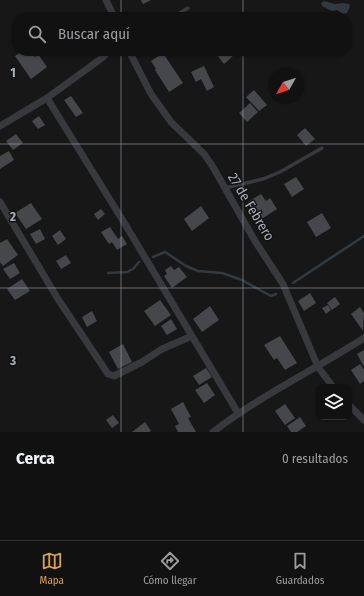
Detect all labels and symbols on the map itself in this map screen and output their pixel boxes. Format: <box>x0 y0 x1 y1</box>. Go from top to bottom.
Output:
text: 1 <box>10 65 16 80</box>
north arrow <box>268 68 304 104</box>
street label: 27 de Febrero <box>224 170 278 244</box>
text: 2 <box>9 209 16 224</box>
text: 3 <box>9 353 16 368</box>

